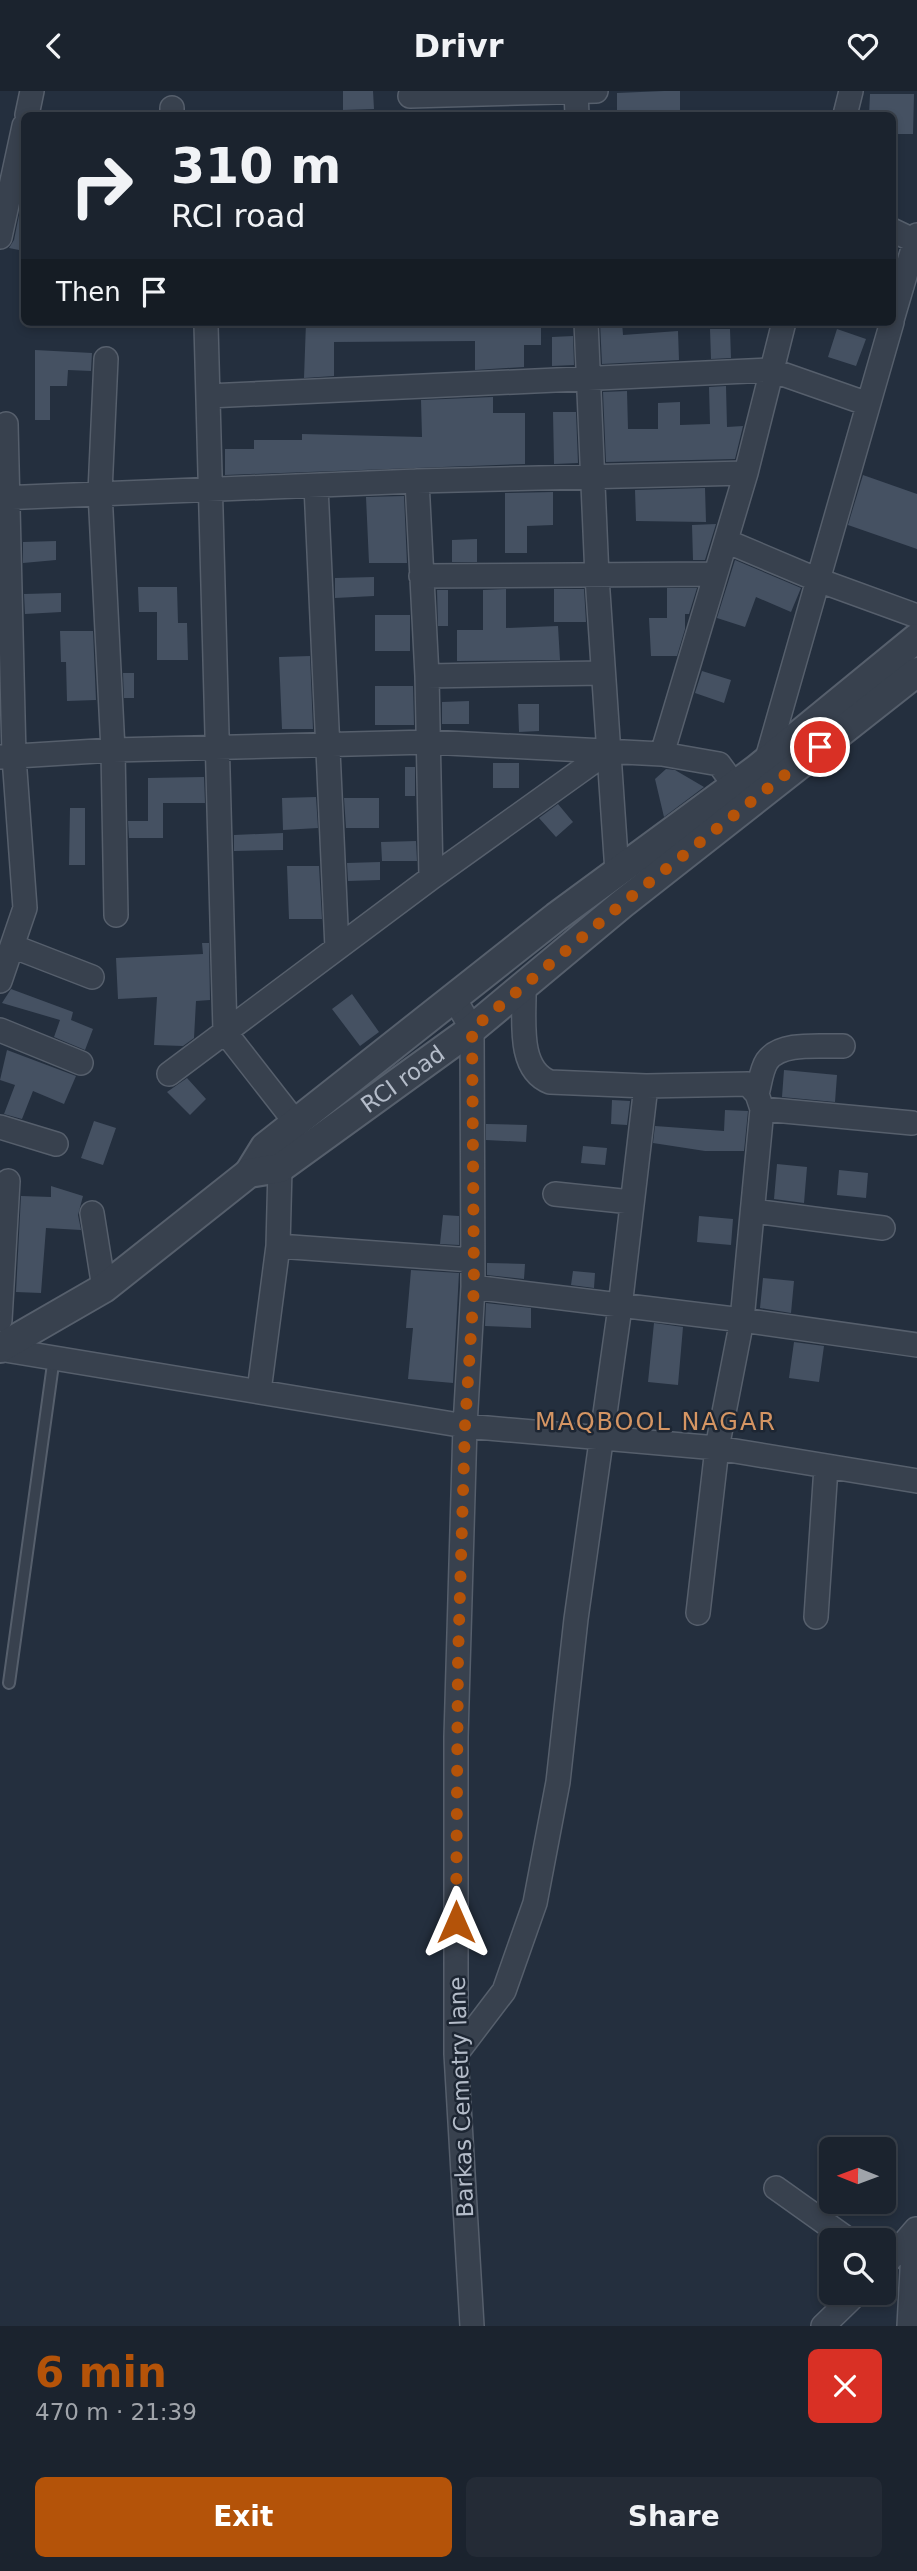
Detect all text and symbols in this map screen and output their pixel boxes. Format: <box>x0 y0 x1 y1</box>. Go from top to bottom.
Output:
icon: back <box>35 27 73 65</box>
text: Drivr <box>414 27 503 65</box>
icon: heart <box>844 27 882 65</box>
text: 310 m <box>171 138 341 195</box>
icon: right <box>56 140 147 231</box>
text: RCI road <box>171 197 306 235</box>
icon: arrive <box>135 273 173 311</box>
text: Then <box>56 277 121 307</box>
pin <box>790 717 850 777</box>
icon: arrive <box>801 728 839 766</box>
street label: RCI road <box>356 1040 450 1118</box>
district label: MAQBOOL NAGAR <box>535 1408 777 1436</box>
position arrow <box>419 1885 493 1959</box>
street label: Barkas Cemetry lane <box>444 1976 478 2218</box>
north arrow <box>819 2137 896 2214</box>
map controls <box>819 2137 896 2305</box>
button: search <box>819 2228 896 2305</box>
text: 6 min <box>35 2348 167 2397</box>
button: close <box>808 2349 882 2423</box>
text: 470 m · 21:39 <box>35 2399 197 2425</box>
button: Exit <box>35 2477 452 2557</box>
button: Share <box>466 2477 882 2557</box>

